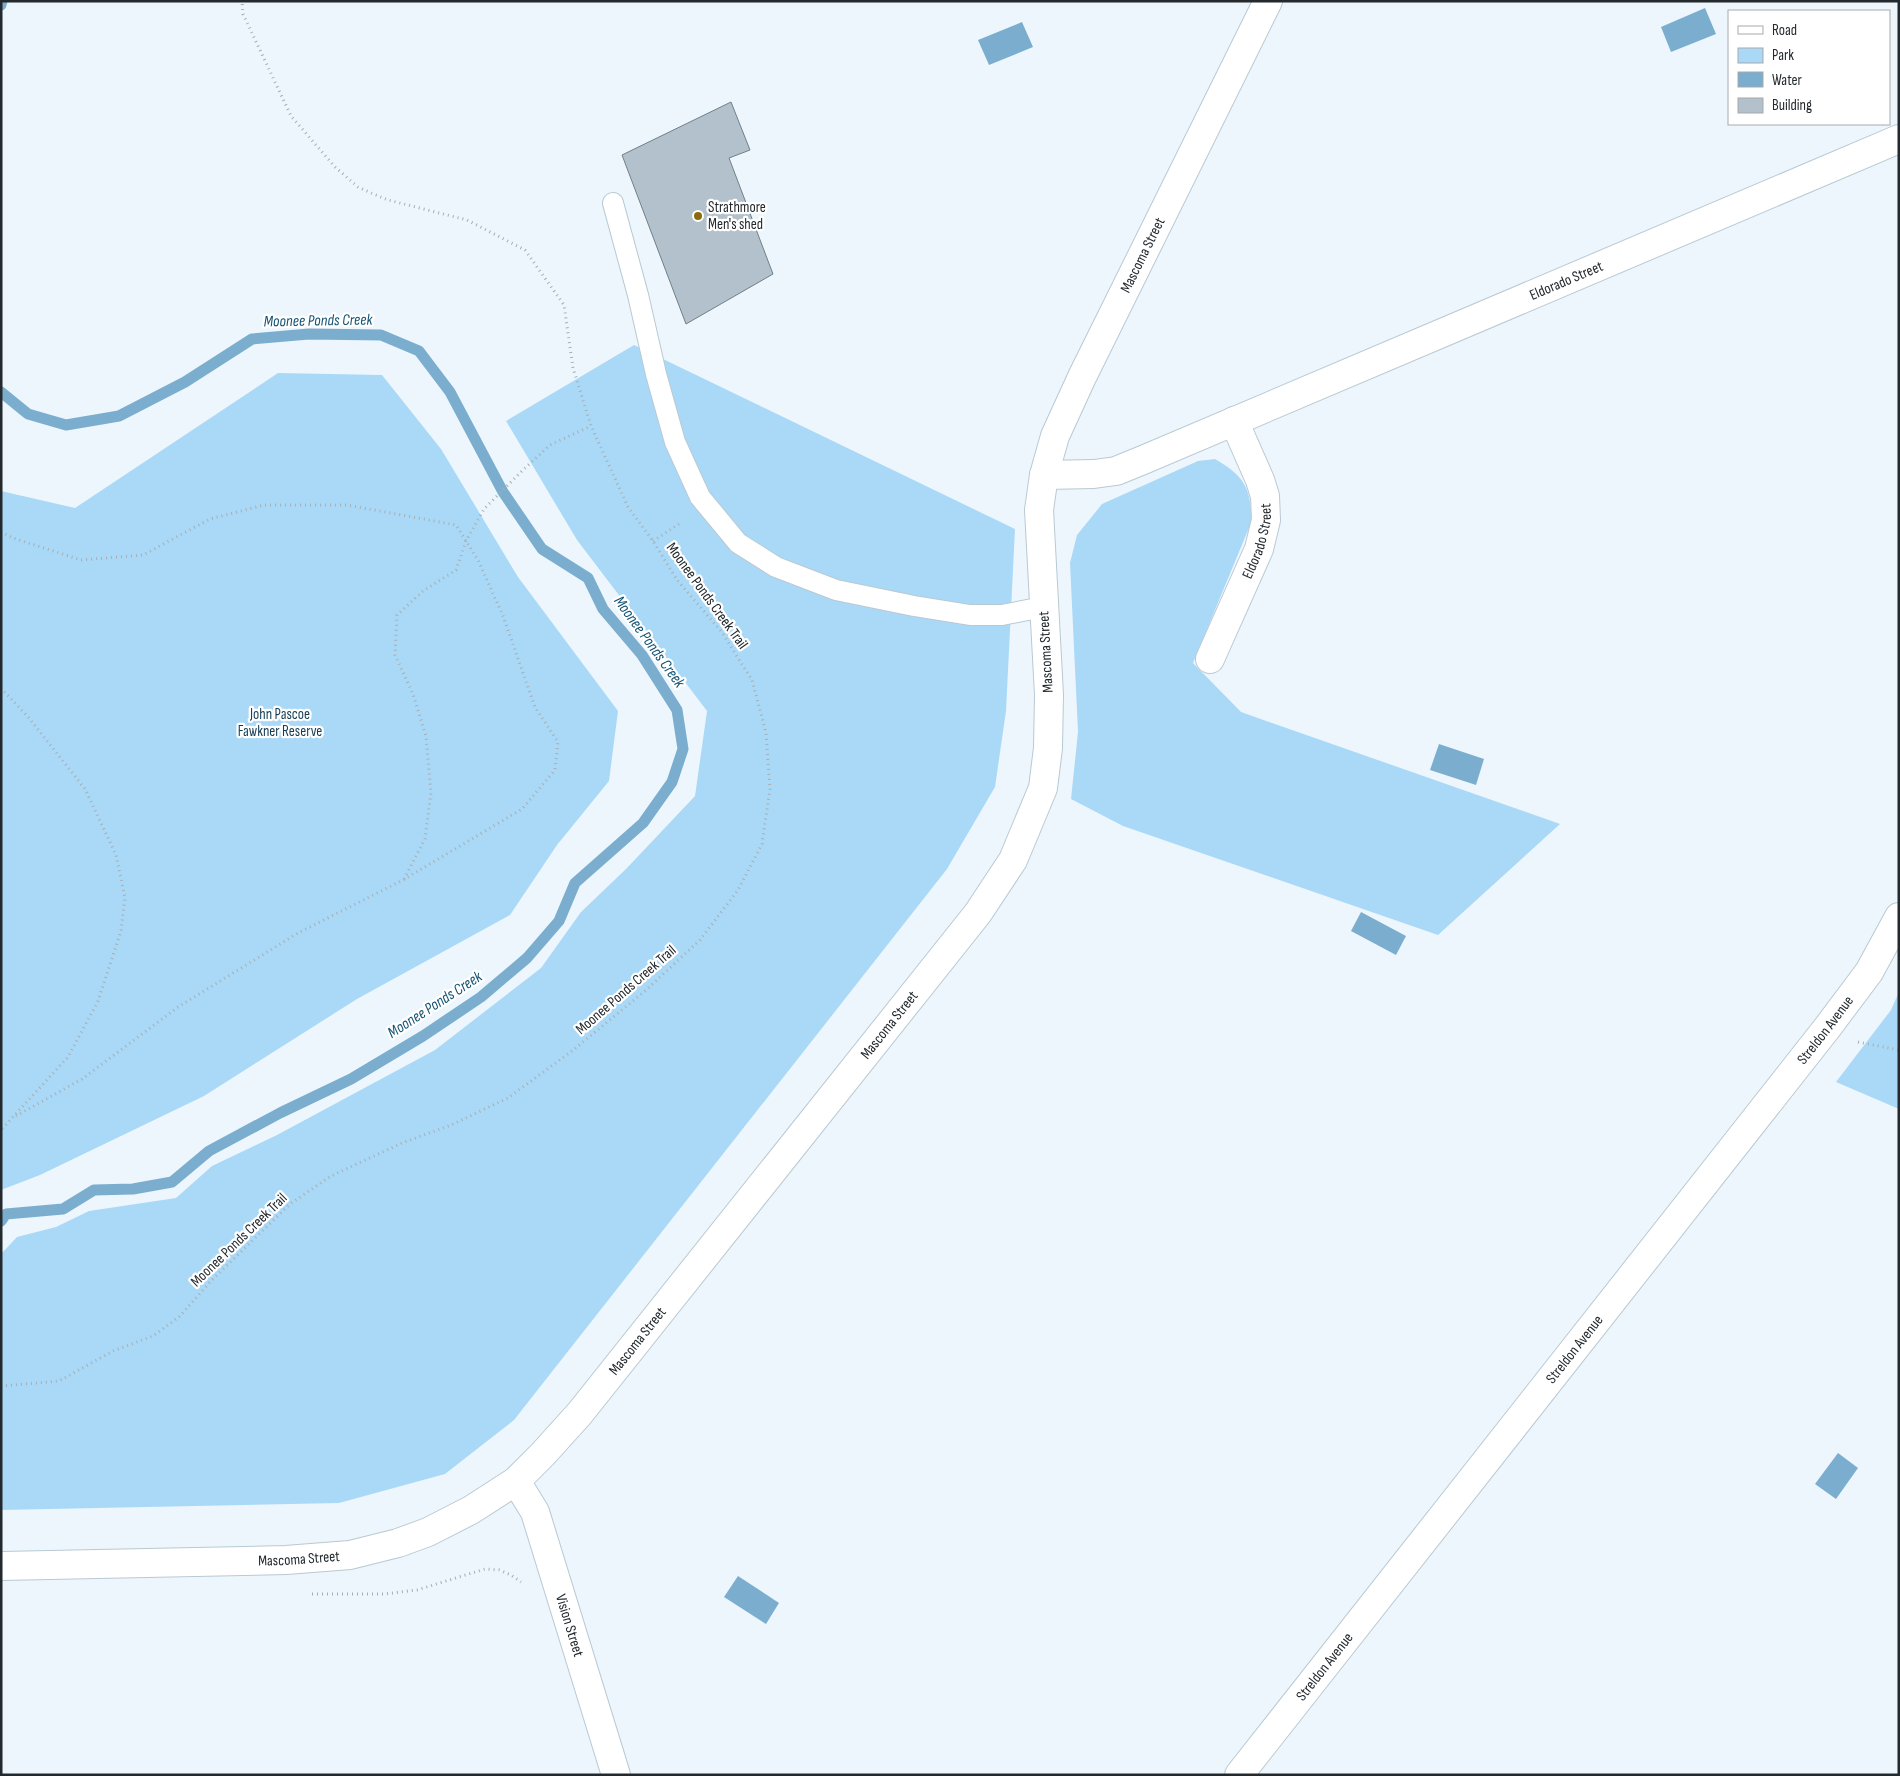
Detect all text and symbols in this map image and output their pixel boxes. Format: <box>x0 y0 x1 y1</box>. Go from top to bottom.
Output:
legend <box>1728 10 1890 125</box>
text: Road <box>1772 21 1797 40</box>
text: Park <box>1772 46 1794 65</box>
text: Water <box>1772 71 1803 90</box>
text: Building <box>1772 96 1812 115</box>
place label: Strathmore Men's shed <box>708 198 766 234</box>
marker: Strathmore Men's shed <box>692 210 704 222</box>
street label: Mascoma Street <box>1116 214 1169 296</box>
street label: Eldorado Street <box>1526 256 1606 304</box>
water label: Moonee Ponds Creek <box>263 311 374 331</box>
street label: Eldorado Street <box>1238 502 1275 582</box>
street label: Moonee Ponds Creek Trail <box>662 539 752 653</box>
water label: Moonee Ponds Creek <box>609 592 689 692</box>
street label: Mascoma Street <box>1034 610 1058 693</box>
park label: John Pascoe Fawkner Reserve <box>238 705 322 741</box>
street label: Moonee Ponds Creek Trail <box>572 941 680 1039</box>
water label: Moonee Ponds Creek <box>384 967 487 1043</box>
street label: Mascoma Street <box>856 987 922 1063</box>
street label: Streldon Avenue <box>1793 992 1858 1068</box>
street label: Moonee Ponds Creek Trail <box>187 1189 291 1291</box>
street label: Mascoma Street <box>604 1303 670 1379</box>
street label: Streldon Avenue <box>1541 1311 1607 1387</box>
street label: Mascoma Street <box>258 1546 341 1570</box>
street label: Vision Street <box>551 1592 589 1659</box>
street label: Streldon Avenue <box>1292 1629 1357 1705</box>

